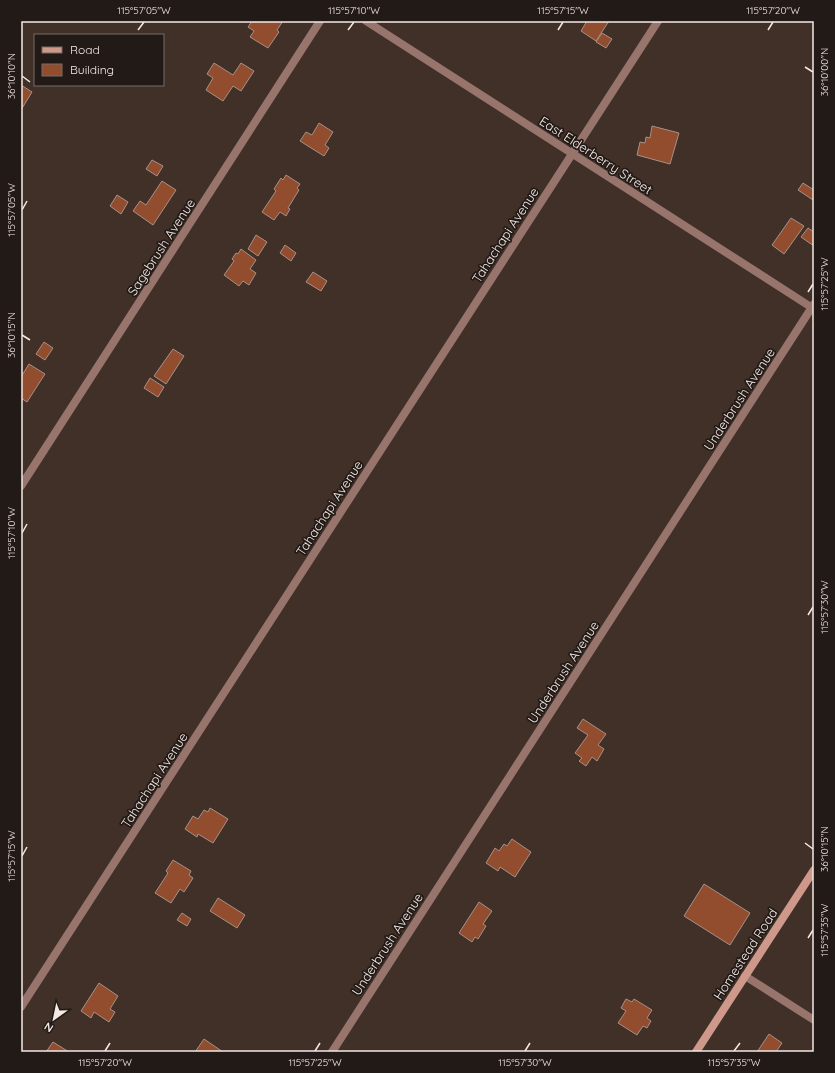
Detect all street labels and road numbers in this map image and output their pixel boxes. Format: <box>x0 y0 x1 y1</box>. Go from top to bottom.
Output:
street label: East Elderberry Street <box>537 112 655 198</box>
street label: Tahachapi Avenue <box>468 184 542 286</box>
street label: Sagebrush Avenue <box>124 196 198 298</box>
street label: Underbrush Avenue <box>700 345 778 453</box>
street label: Tahachapi Avenue <box>292 457 366 559</box>
street label: Underbrush Avenue <box>524 618 602 726</box>
street label: Tahachapi Avenue <box>117 729 191 831</box>
street label: Underbrush Avenue <box>348 890 426 998</box>
street label: Homestead Road <box>709 905 781 1003</box>

